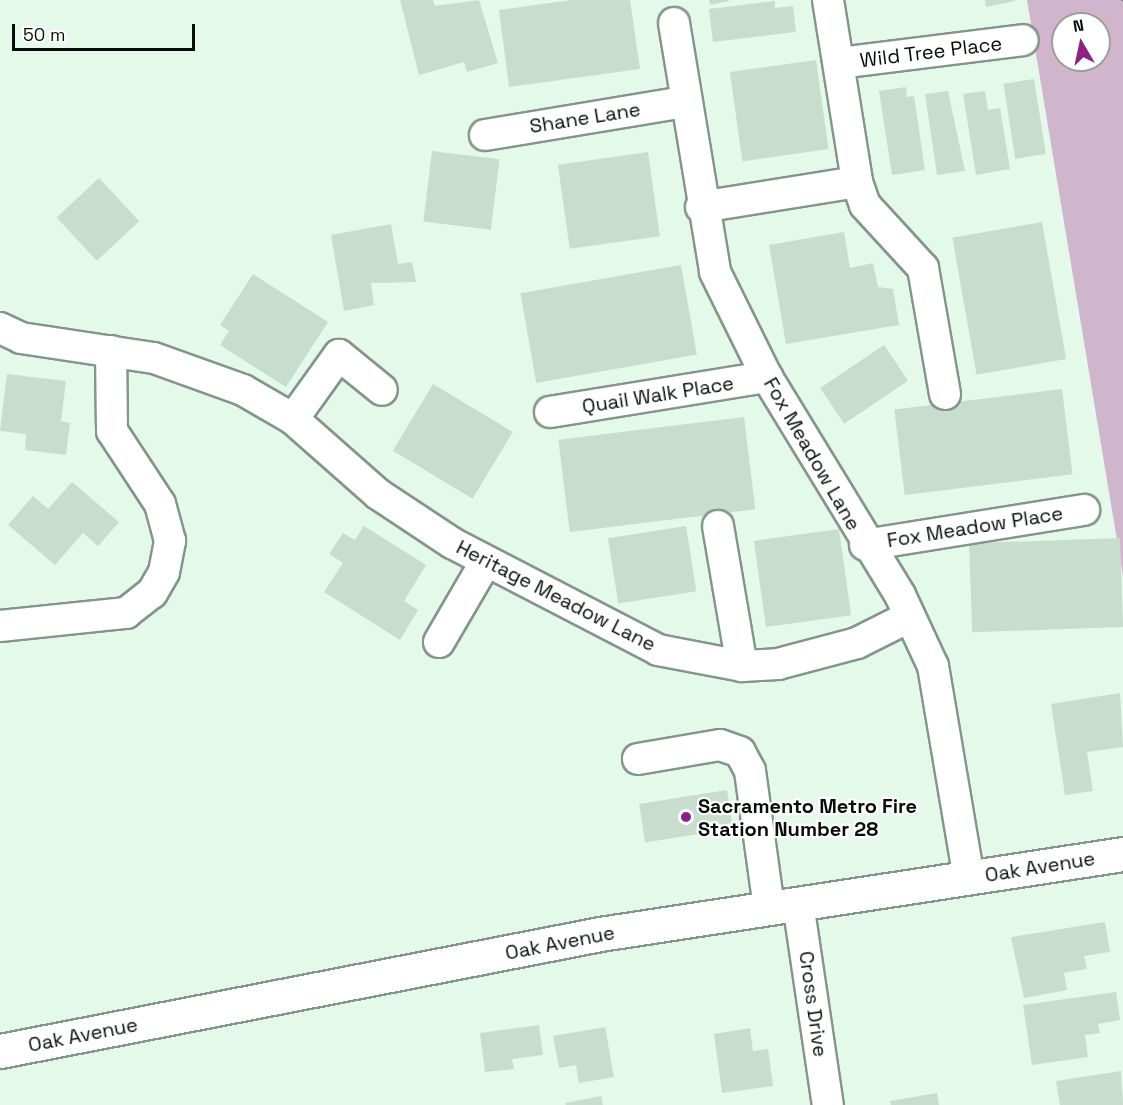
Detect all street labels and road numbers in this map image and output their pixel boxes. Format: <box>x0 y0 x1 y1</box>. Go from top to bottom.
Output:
street label: Wild Tree Place <box>858 31 1004 73</box>
street label: Shane Lane <box>528 97 642 139</box>
street label: Quail Walk Place <box>580 371 736 419</box>
street label: Fox Meadow Lane <box>758 373 866 535</box>
street label: Fox Meadow Place <box>885 501 1065 553</box>
street label: Heritage Meadow Lane <box>452 535 660 657</box>
street label: Oak Avenue <box>983 846 1097 888</box>
street label: Oak Avenue <box>503 921 617 965</box>
street label: Cross Drive <box>794 950 832 1058</box>
street label: Oak Avenue <box>26 1013 140 1057</box>

